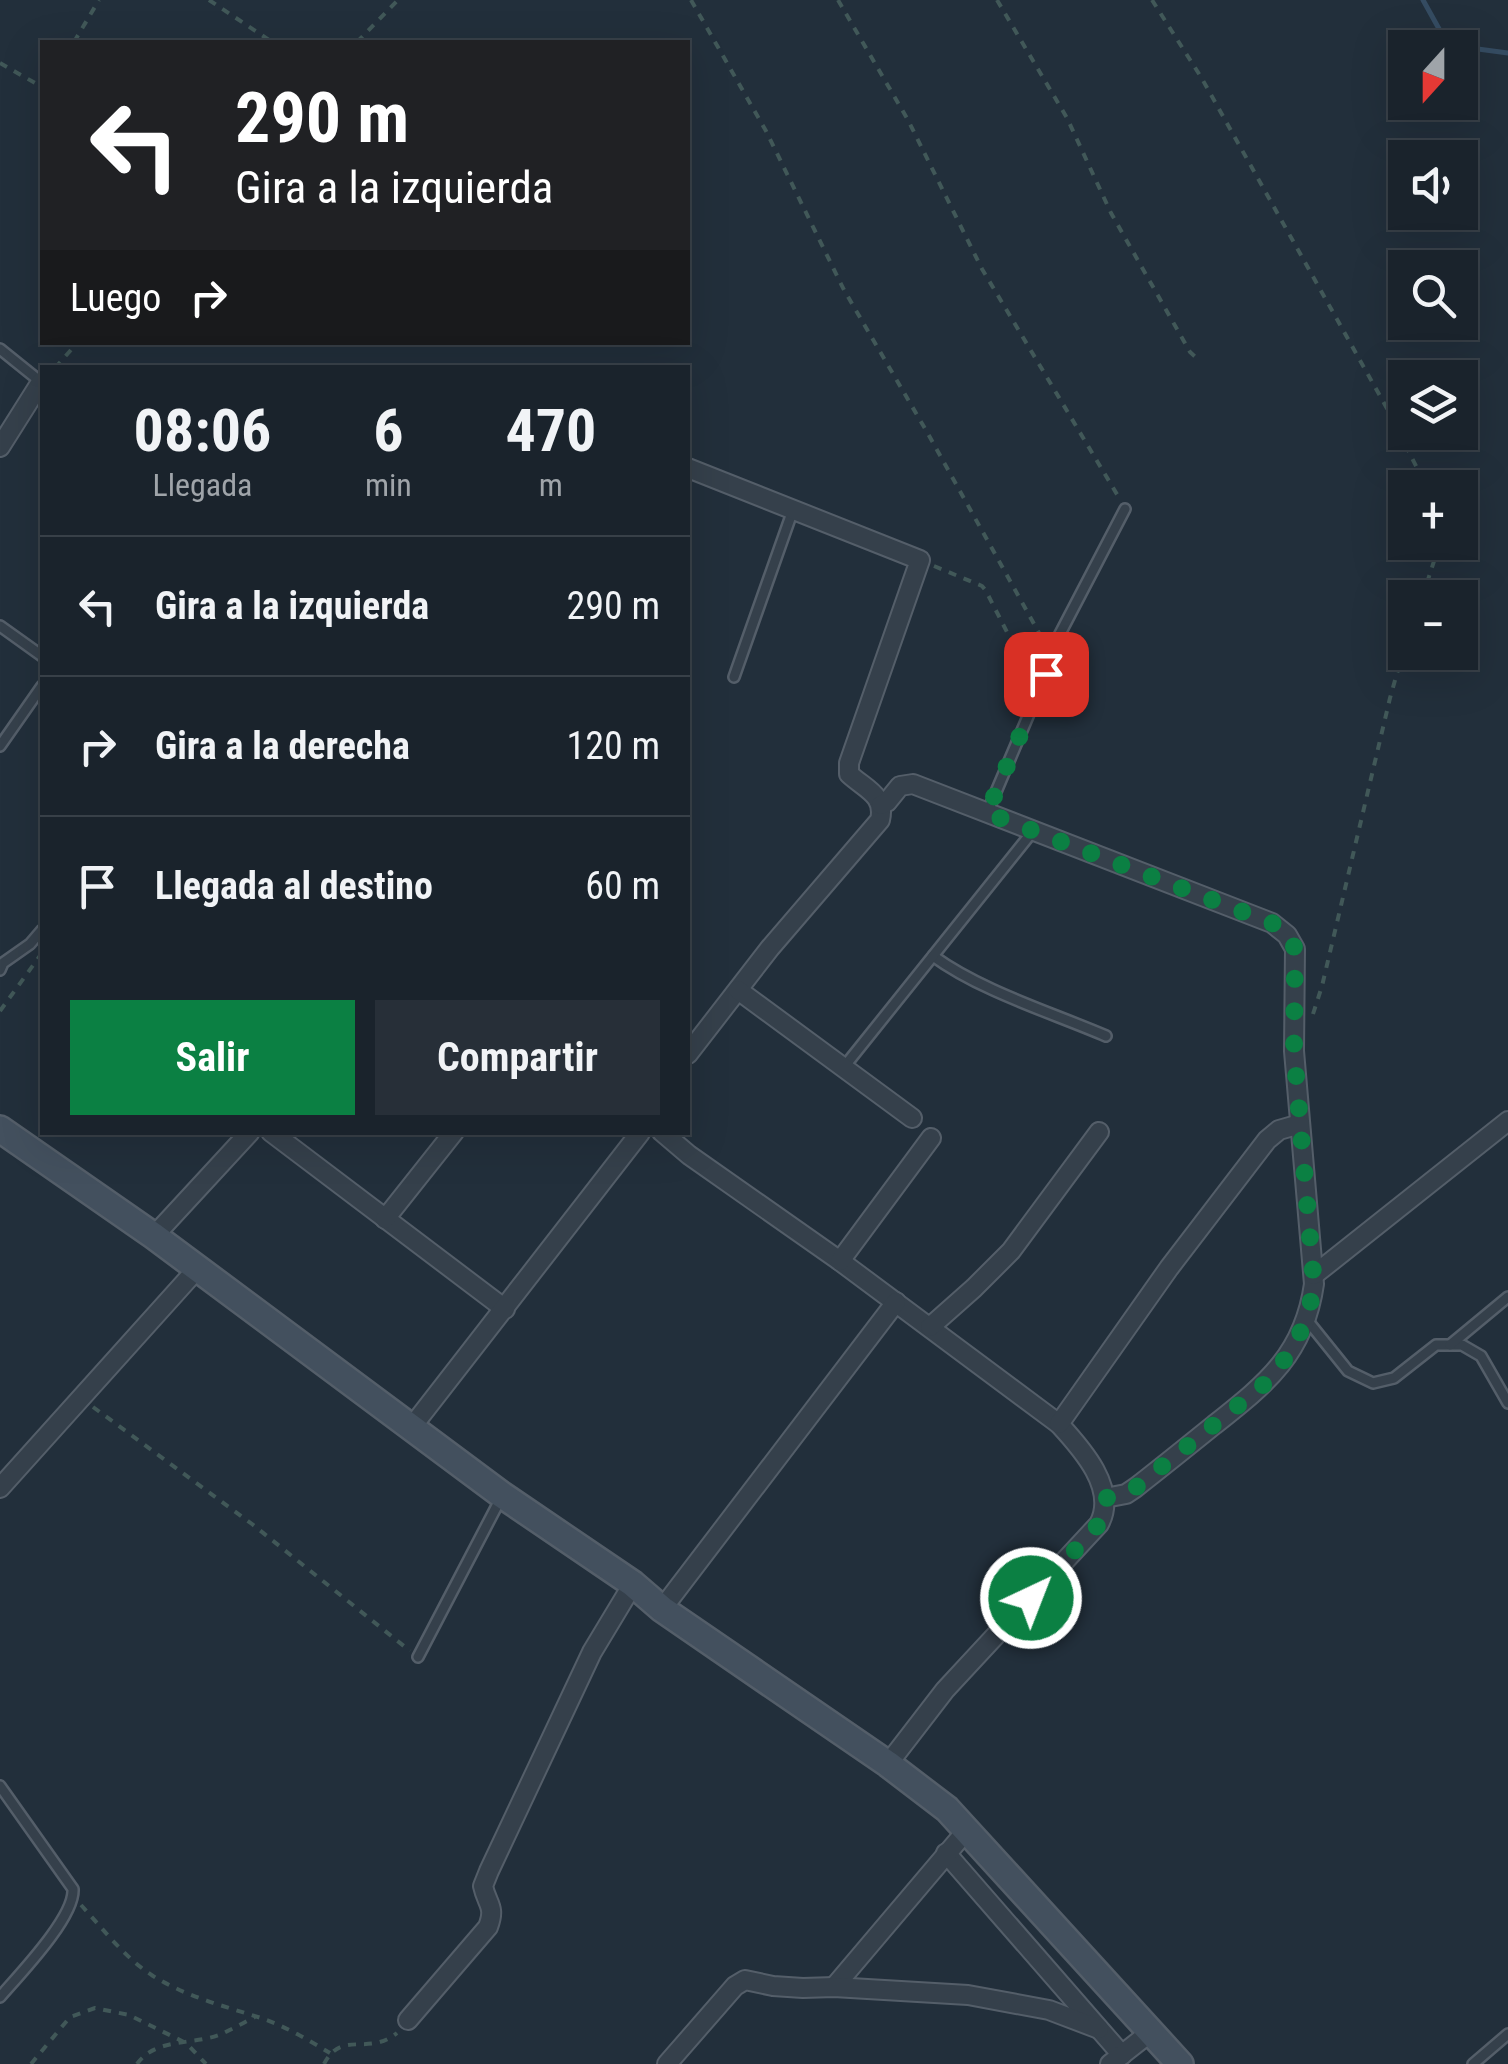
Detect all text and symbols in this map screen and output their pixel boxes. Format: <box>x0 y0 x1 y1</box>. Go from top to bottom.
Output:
north arrow <box>1388 30 1478 120</box>
map controls <box>1388 30 1478 670</box>
text: 290 m <box>235 77 409 159</box>
icon: left <box>70 80 200 210</box>
button: sound <box>1388 140 1478 230</box>
text: Gira a la izquierda <box>235 161 553 214</box>
button: search <box>1388 250 1478 340</box>
icon: right <box>181 270 236 325</box>
text: Luego <box>70 276 161 320</box>
button: layers <box>1388 360 1478 450</box>
text: 08:06 <box>134 395 271 466</box>
text: 6 <box>373 395 404 466</box>
text: 470 <box>505 395 596 466</box>
text: Llegada <box>153 466 252 504</box>
text: min <box>365 466 412 504</box>
text: m <box>539 466 563 504</box>
button: + <box>1388 470 1478 560</box>
icon: left <box>70 579 125 634</box>
button: − <box>1388 580 1478 670</box>
text: Gira a la izquierda <box>155 584 429 628</box>
text: 290 m <box>566 584 660 628</box>
pin <box>1004 632 1089 717</box>
icon: arrive <box>1019 647 1074 702</box>
icon: right <box>70 719 125 774</box>
text: Gira a la derecha <box>155 724 410 768</box>
text: 120 m <box>566 724 660 768</box>
icon: arrive <box>70 859 125 914</box>
text: Llegada al destino <box>155 864 433 908</box>
text: 60 m <box>585 864 660 908</box>
button: Salir <box>70 1000 355 1115</box>
button: Compartir <box>375 1000 660 1115</box>
position arrow <box>979 1546 1083 1650</box>

